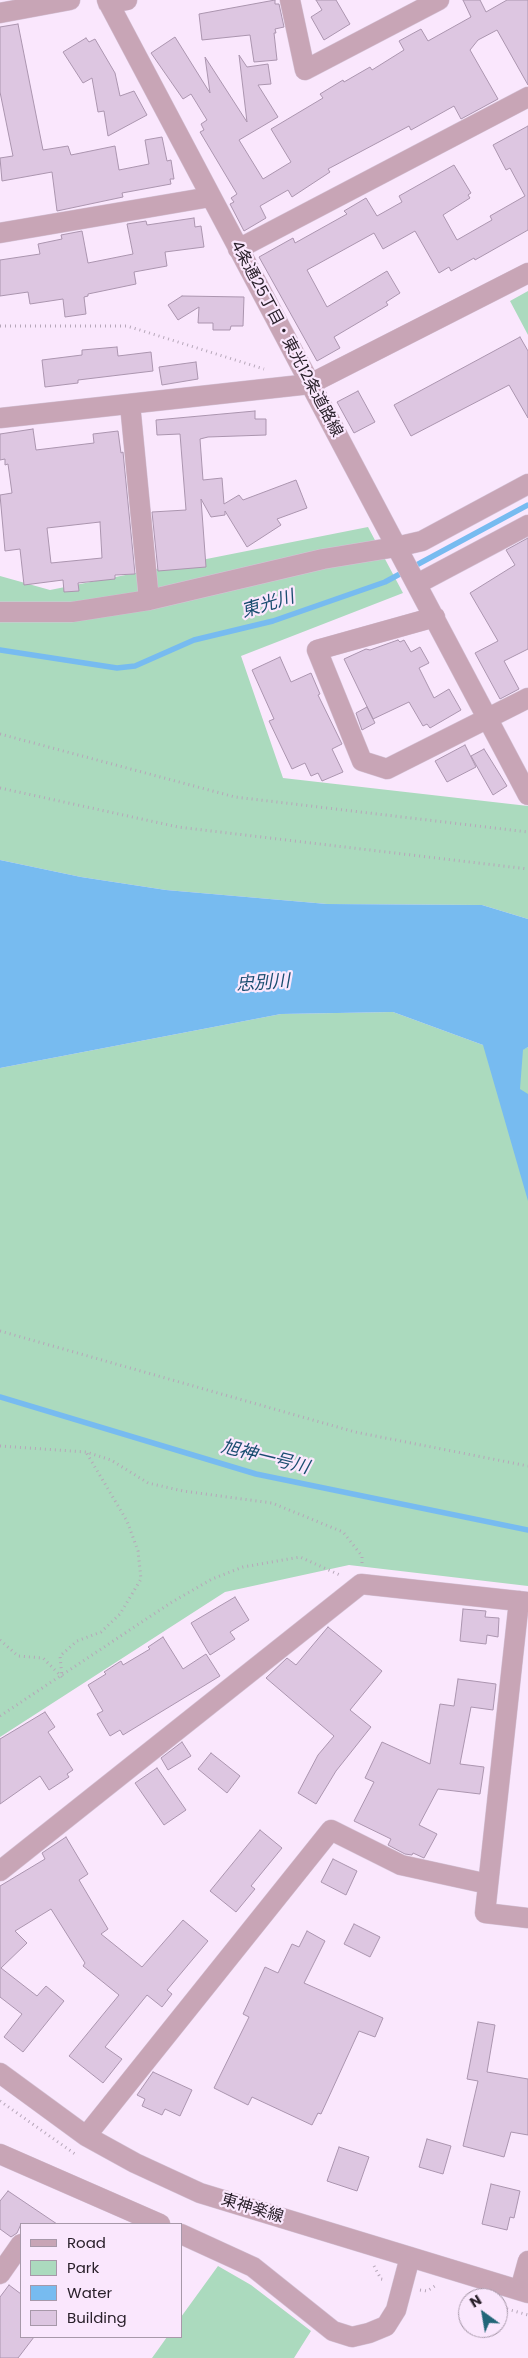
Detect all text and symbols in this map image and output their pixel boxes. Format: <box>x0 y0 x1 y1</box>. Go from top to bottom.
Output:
street label: 4条通25丁目・東光12条道路線 <box>226 238 346 440</box>
water label: 東光川 <box>239 587 297 623</box>
water label: 忠別川 <box>235 971 291 997</box>
water label: 旭神一号川 <box>219 1437 311 1479</box>
street label: 東神楽線 <box>219 2190 285 2228</box>
legend <box>20 2223 182 2338</box>
text: Road <box>67 2232 106 2253</box>
text: Park <box>67 2257 99 2278</box>
text: Water <box>67 2282 112 2303</box>
north arrow <box>458 2288 508 2338</box>
text: N <box>466 2290 485 2312</box>
text: Building <box>67 2307 127 2328</box>

